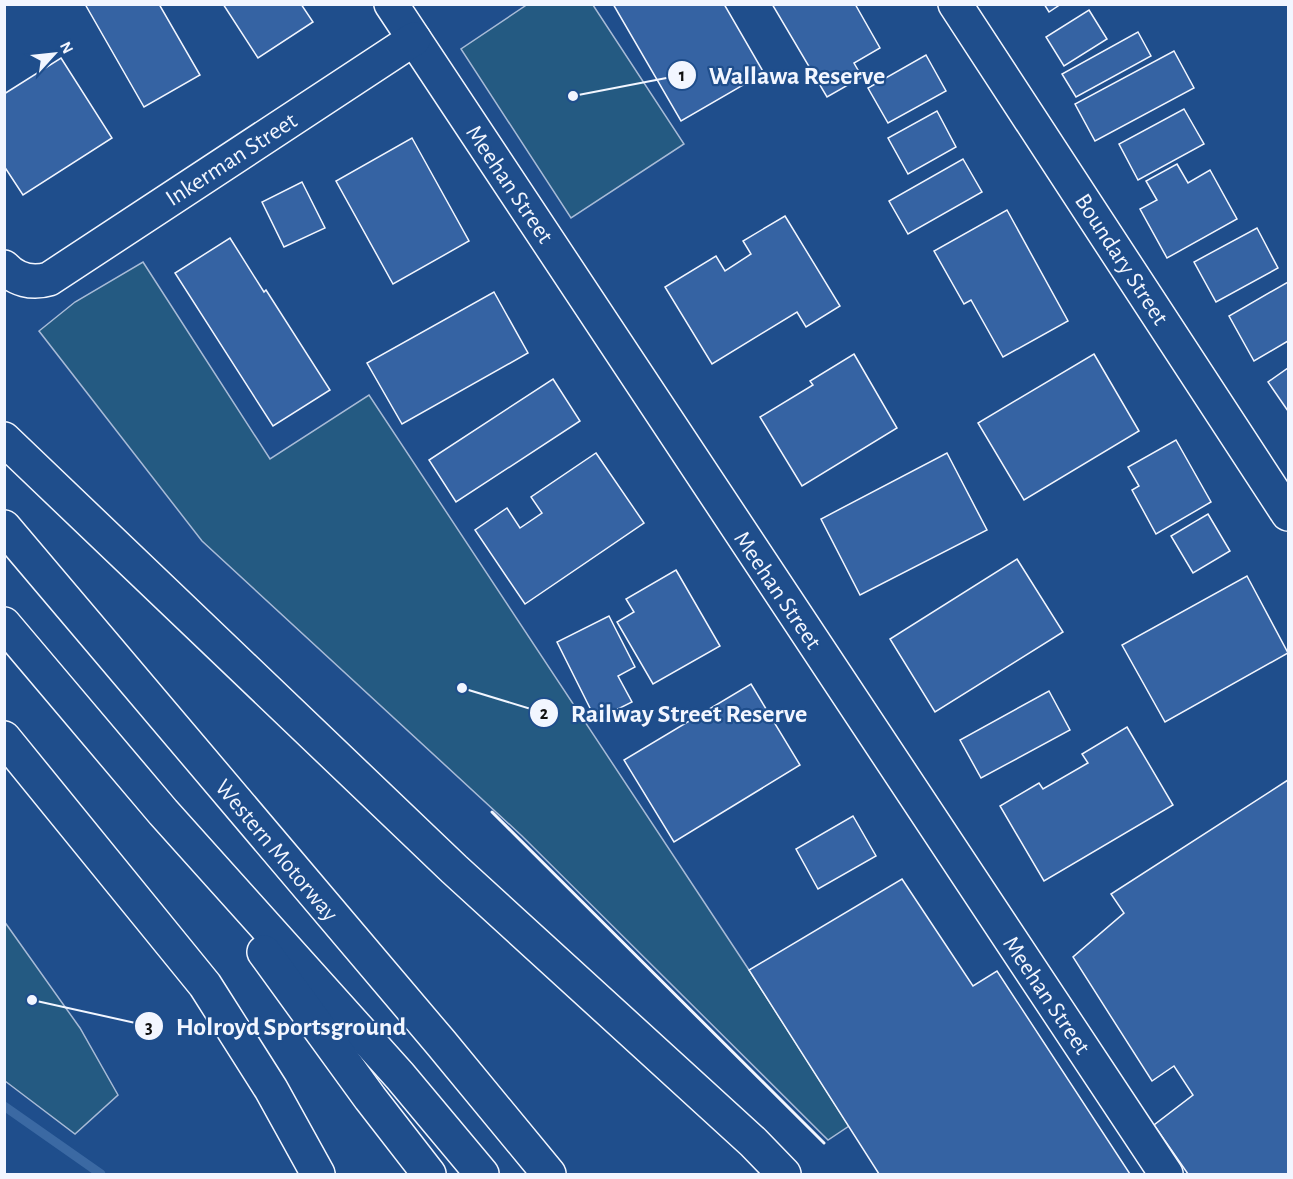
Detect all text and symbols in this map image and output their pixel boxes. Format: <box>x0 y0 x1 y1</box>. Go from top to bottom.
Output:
north arrow <box>24 24 84 84</box>
text: N <box>57 39 76 56</box>
callout: Wallawa Reserve <box>667 53 897 97</box>
text: Wallawa Reserve <box>709 63 885 89</box>
text: 1 <box>679 67 685 85</box>
street label: Inkerman Street <box>162 109 302 211</box>
street label: Meehan Street <box>461 121 558 248</box>
street label: Boundary Street <box>1070 190 1172 330</box>
street label: Meehan Street <box>729 527 826 654</box>
callout: Railway Street Reserve <box>529 691 820 735</box>
text: Railway Street Reserve <box>571 701 807 727</box>
text: 2 <box>540 705 549 723</box>
street label: Western Motorway <box>210 775 342 926</box>
street label: Meehan Street <box>998 932 1095 1059</box>
callout: Holroyd Sportsground <box>134 1004 419 1048</box>
text: Holroyd Sportsground <box>176 1014 407 1040</box>
text: 3 <box>145 1019 153 1037</box>

